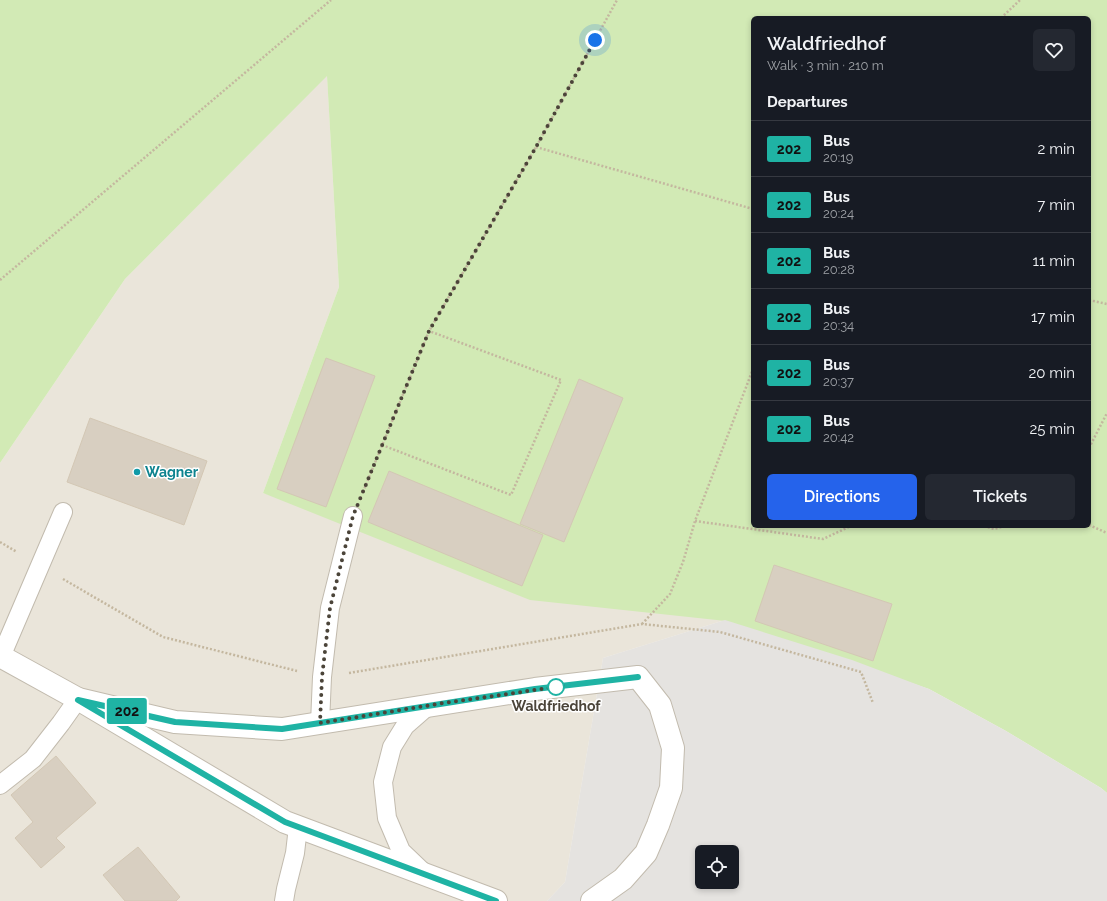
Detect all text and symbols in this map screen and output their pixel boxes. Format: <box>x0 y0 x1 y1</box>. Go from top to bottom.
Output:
button: heart <box>1033 29 1075 71</box>
your location <box>585 30 605 50</box>
text: Waldfriedhof <box>767 32 886 54</box>
text: Walk · 3 min · 210 m <box>767 58 884 73</box>
text: Departures <box>767 93 848 111</box>
text: Bus <box>823 132 850 150</box>
text: 2 min <box>1038 140 1075 158</box>
text: 202 <box>777 141 801 157</box>
text: 20:19 <box>823 150 853 165</box>
text: Bus <box>823 188 850 206</box>
text: 7 min <box>1037 196 1075 214</box>
text: 202 <box>777 197 801 213</box>
text: 20:24 <box>823 206 854 221</box>
text: Bus <box>823 244 850 262</box>
text: 11 min <box>1033 252 1075 270</box>
text: 202 <box>777 253 801 269</box>
text: 20:28 <box>823 262 855 277</box>
text: Bus <box>823 300 850 318</box>
text: 17 min <box>1031 308 1075 326</box>
text: 202 <box>777 309 801 325</box>
text: 20:34 <box>823 318 854 333</box>
text: Bus <box>823 356 850 374</box>
text: 20 min <box>1028 364 1075 382</box>
text: 202 <box>777 365 801 381</box>
text: 20:37 <box>823 374 854 389</box>
text: Bus <box>823 412 850 430</box>
text: 25 min <box>1029 420 1075 438</box>
text: 202 <box>777 421 801 437</box>
text: 20:42 <box>823 430 854 445</box>
place label: Wagner <box>145 464 199 480</box>
marker: Wagner <box>132 467 142 477</box>
button: Directions <box>767 474 917 520</box>
button: Tickets <box>925 474 1075 520</box>
marker: Waldfriedhof <box>547 678 565 696</box>
line badge: 202 <box>104 698 150 724</box>
place label: Waldfriedhof <box>511 698 601 714</box>
text: 202 <box>115 703 139 719</box>
map controls <box>695 845 739 889</box>
button: locate <box>695 845 739 889</box>

